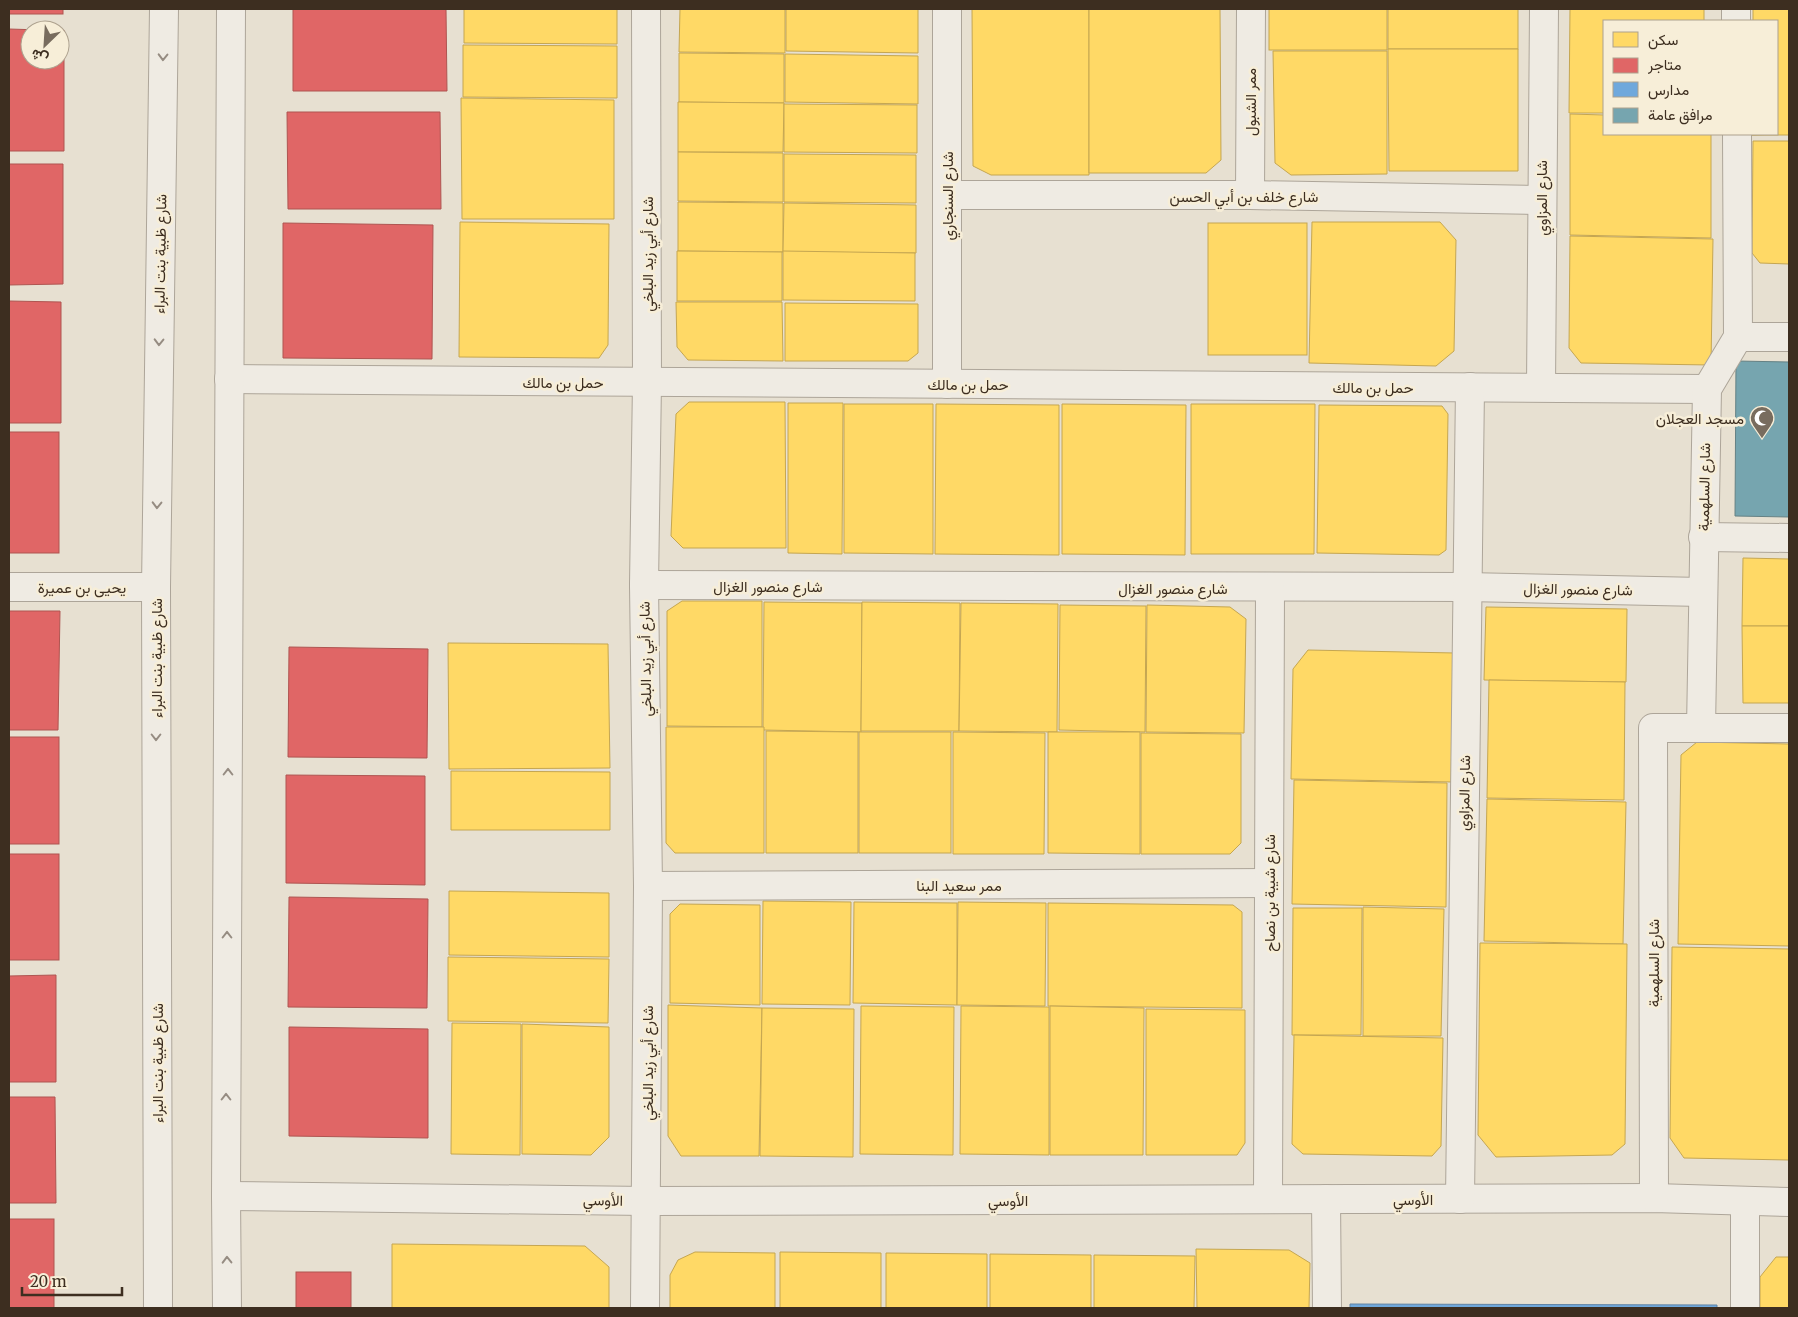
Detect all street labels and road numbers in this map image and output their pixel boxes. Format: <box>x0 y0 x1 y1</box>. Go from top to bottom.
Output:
street label: ممر الشبول <box>1241 68 1260 136</box>
street label: شارع السنجاري <box>938 151 961 241</box>
street label: شارع المزاوي <box>1532 160 1555 236</box>
street label: شارع خلف بن أبي الحسن <box>1170 187 1319 210</box>
street label: شارع ظبية بنت البراء <box>149 194 173 314</box>
street label: شارع أبي زيد البلخي <box>638 196 661 312</box>
street label: حمل بن مالك <box>523 373 603 393</box>
street label: حمل بن مالك <box>928 375 1008 395</box>
street label: حمل بن مالك <box>1333 378 1413 398</box>
street label: شارع السلهمية <box>1694 443 1716 531</box>
street label: شارع منصور الغزال <box>713 577 823 598</box>
street label: يحيى بن عميرة <box>38 578 126 598</box>
street label: شارع منصور الغزال <box>1118 579 1228 600</box>
street label: شارع منصور الغزال <box>1523 579 1633 601</box>
street label: شارع ظبية بنت البراء <box>147 598 168 718</box>
street label: شارع أبي زيد البلخي <box>634 601 660 717</box>
street label: شارع المزاوي <box>1454 755 1478 831</box>
street label: شارع شيبة بن نصاح <box>1260 834 1281 952</box>
street label: ممر سعيد البنا <box>916 876 1002 895</box>
street label: شارع السلهمية <box>1644 919 1665 1007</box>
street label: شارع ظبية بنت البراء <box>148 1003 169 1123</box>
street label: شارع أبي زيد البلخي <box>638 1005 661 1121</box>
street label: الأوسي <box>583 1190 623 1214</box>
street label: الأوسي <box>1393 1190 1433 1213</box>
street label: الأوسي <box>988 1191 1028 1214</box>

